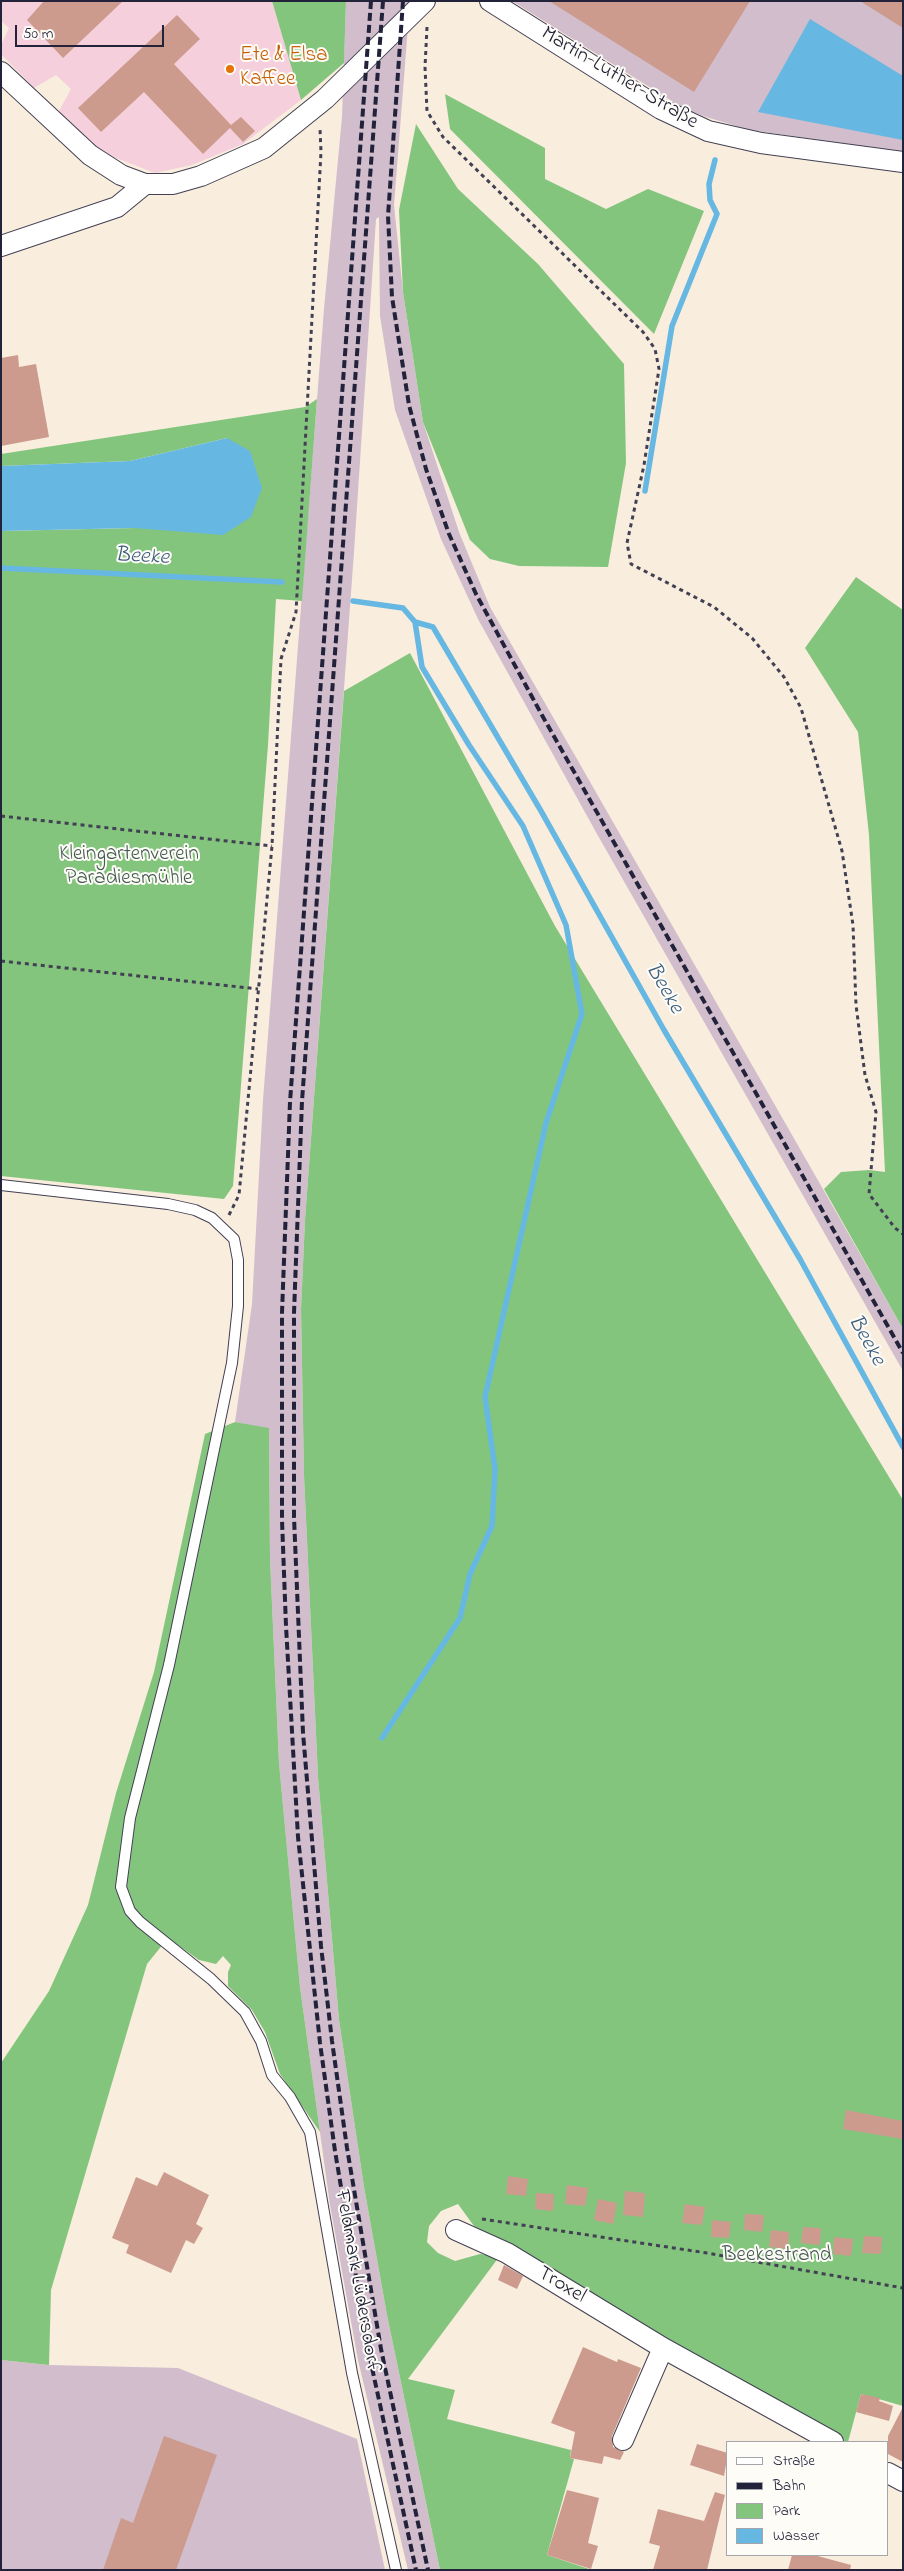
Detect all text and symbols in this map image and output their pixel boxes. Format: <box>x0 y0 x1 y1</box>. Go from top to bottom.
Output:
scale bar <box>18 15 166 47</box>
street label: Martin-Luther-Straße <box>536 22 702 136</box>
text: 50 m <box>23 23 53 45</box>
place label: Ete & Elsa Kaffee <box>240 44 328 94</box>
marker: Ete & Elsa Kaffee <box>224 63 236 75</box>
water label: Beeke <box>114 543 170 573</box>
park label: Kleingartenverein Paradiesmühle <box>59 843 199 893</box>
water label: Beeke <box>638 959 688 1019</box>
water label: Beeke <box>840 1311 890 1371</box>
street label: Feldmark Lüdersdorf <box>328 2188 384 2374</box>
park label: Beekestrand <box>722 2244 832 2270</box>
street label: Troxel <box>532 2262 590 2310</box>
legend <box>726 2441 889 2556</box>
text: Straße <box>773 2450 815 2472</box>
text: Bahn <box>773 2475 806 2497</box>
text: Park <box>773 2500 800 2522</box>
text: Wasser <box>773 2525 819 2547</box>

